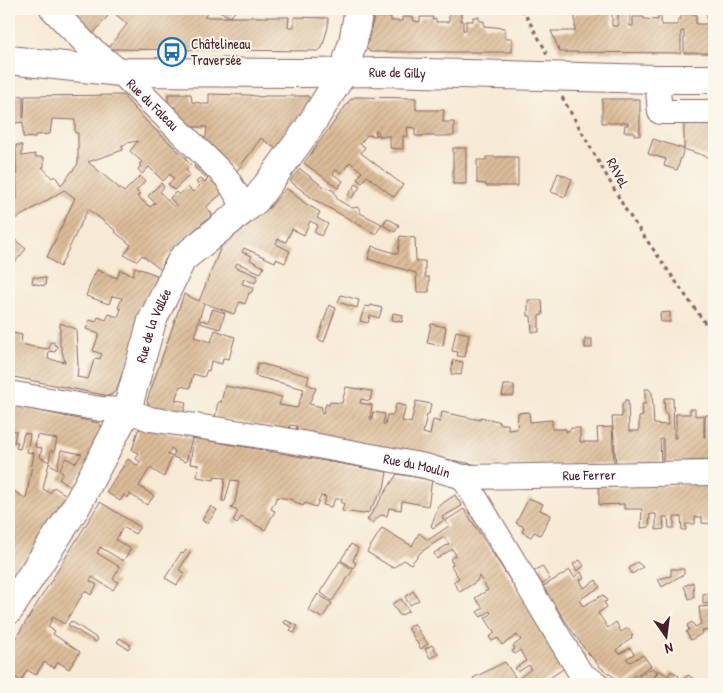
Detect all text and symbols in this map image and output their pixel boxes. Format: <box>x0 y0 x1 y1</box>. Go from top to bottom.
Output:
place label: Châtelineau Traversée <box>191 34 251 69</box>
bus stop icon: Châtelineau Traversée <box>157 37 187 67</box>
street label: Rue de Gilly <box>369 62 426 83</box>
street label: Rue du Faleau <box>123 74 184 134</box>
street label: RAVeL <box>602 154 634 191</box>
street label: Rue de la Vallée <box>131 285 176 365</box>
street label: Rue du Moulin <box>382 448 453 482</box>
street label: Rue Ferrer <box>562 465 617 484</box>
north arrow <box>640 610 690 660</box>
text: N <box>663 639 675 659</box>

